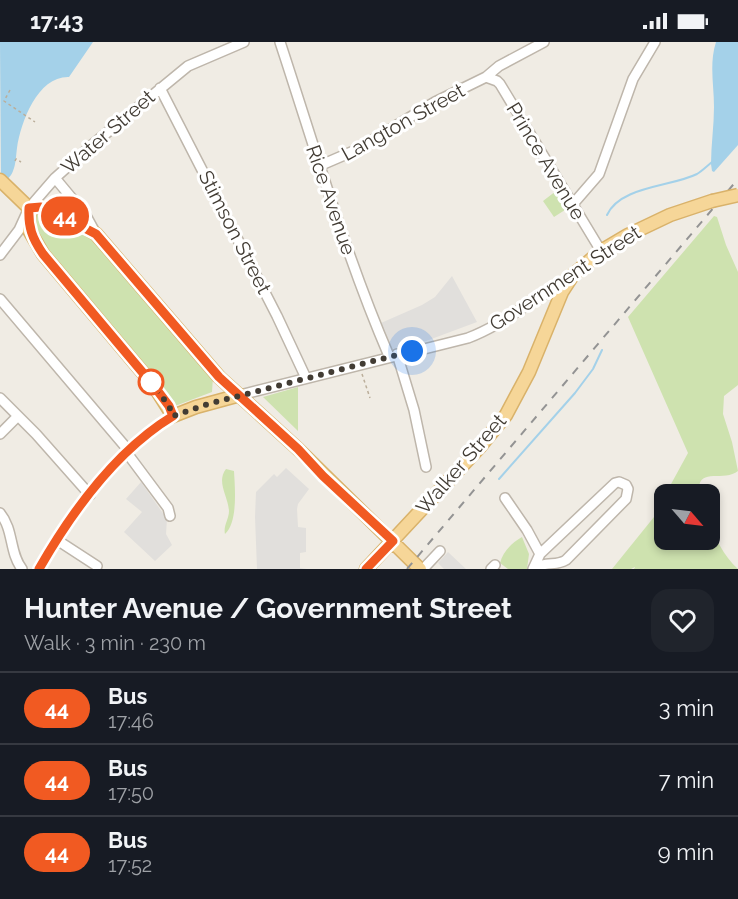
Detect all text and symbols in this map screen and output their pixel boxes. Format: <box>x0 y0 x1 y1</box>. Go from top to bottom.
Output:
text: 17:43 <box>30 8 83 34</box>
street label: Langton Street <box>337 78 469 166</box>
street label: Water Street <box>56 85 160 179</box>
street label: Prince Avenue <box>502 98 591 224</box>
street label: Rice Avenue <box>301 142 361 258</box>
street label: Stimson Street <box>194 166 277 298</box>
line badge: 44 <box>38 196 92 236</box>
text: 44 <box>53 204 77 229</box>
street label: Government Street <box>485 220 645 336</box>
your location <box>397 336 427 366</box>
unlabelled marker <box>138 369 164 395</box>
street label: Walker Street <box>411 409 511 519</box>
north arrow <box>654 484 720 550</box>
map controls <box>654 484 720 550</box>
button: heart <box>651 589 714 652</box>
text: Hunter Avenue / Government Street <box>24 592 512 625</box>
text: Walk · 3 min · 230 m <box>24 631 206 655</box>
text: Bus <box>108 683 147 709</box>
text: 3 min <box>659 695 714 721</box>
text: 44 <box>45 696 69 721</box>
text: 17:46 <box>108 709 154 733</box>
text: Bus <box>108 755 147 781</box>
text: 7 min <box>659 767 714 793</box>
text: 44 <box>45 768 69 793</box>
text: 17:50 <box>108 781 154 805</box>
text: Bus <box>108 827 147 853</box>
text: 9 min <box>658 839 714 865</box>
text: 44 <box>45 840 69 865</box>
text: 17:52 <box>108 853 152 877</box>

